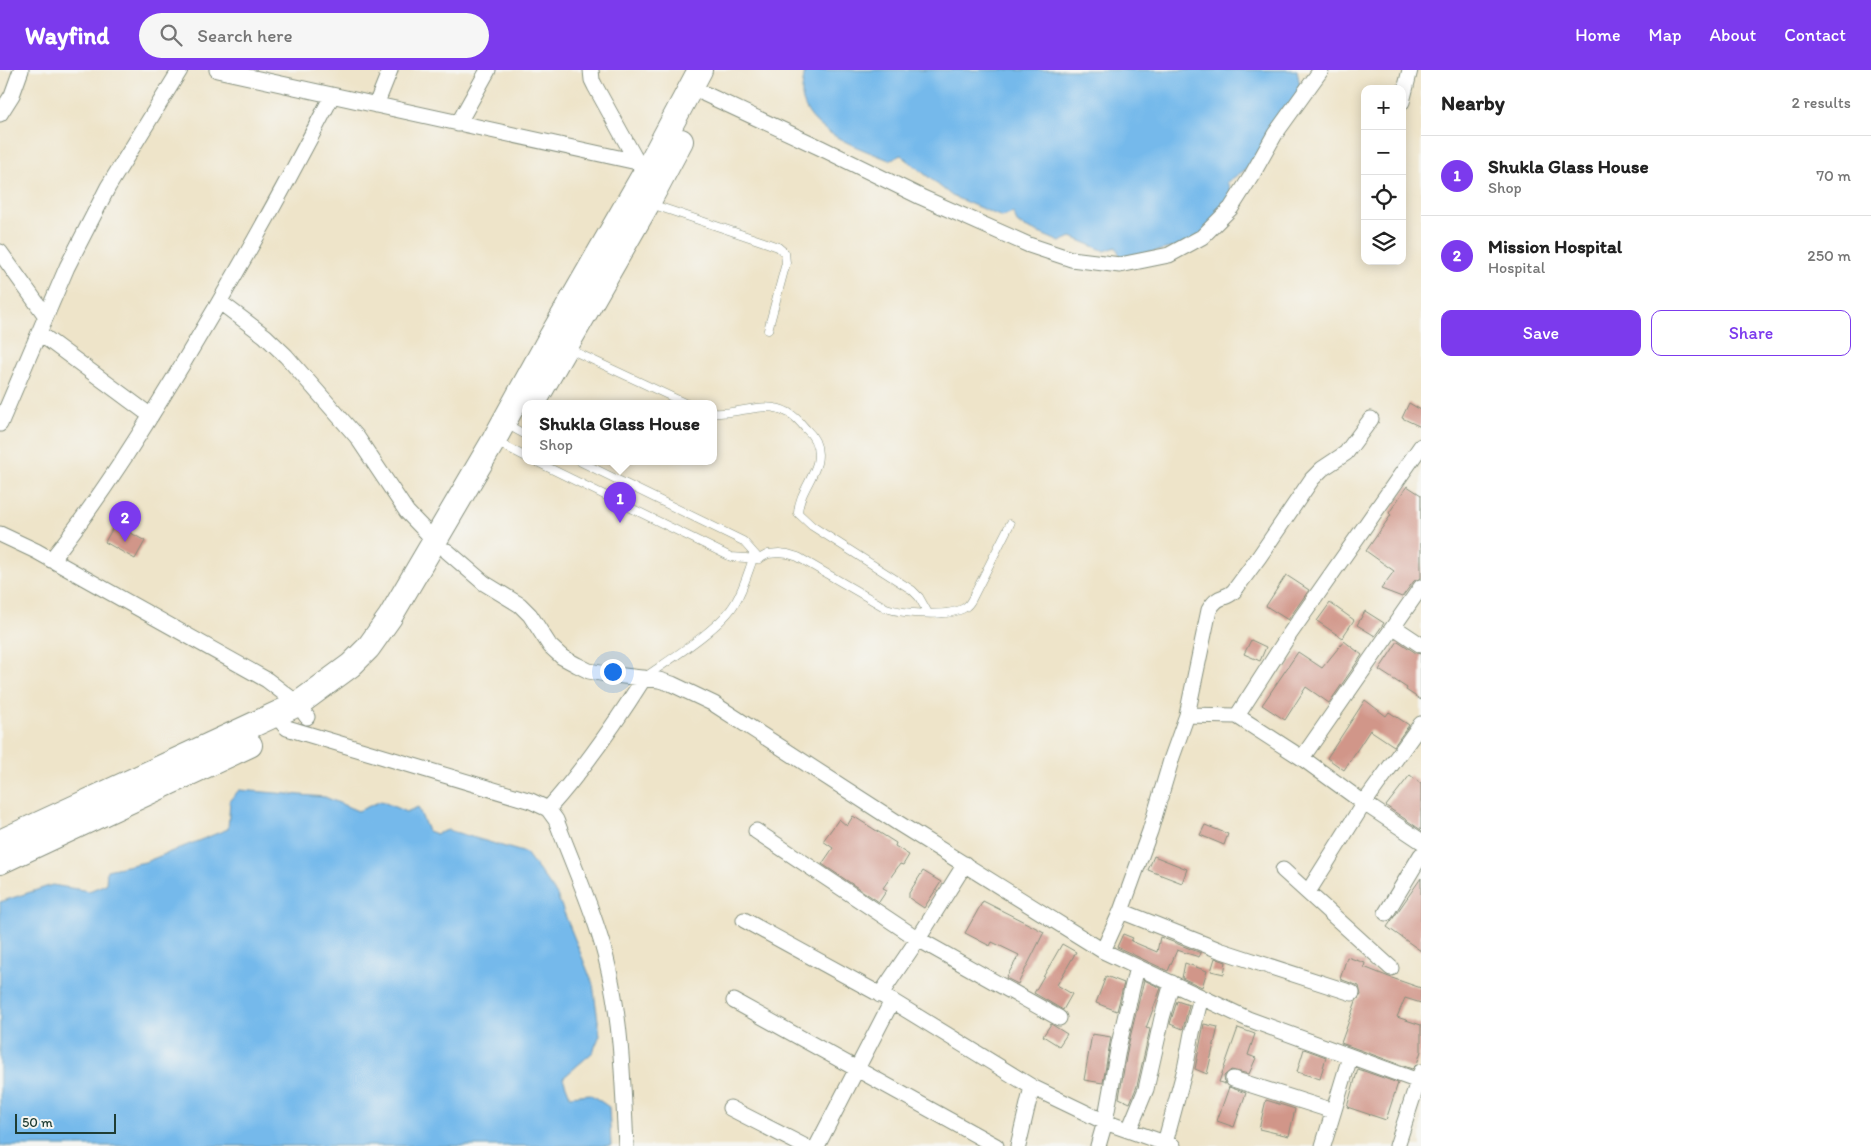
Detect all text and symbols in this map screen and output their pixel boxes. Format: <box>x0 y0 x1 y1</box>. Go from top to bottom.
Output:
search box <box>139 13 489 58</box>
text: Wayfind <box>25 21 109 50</box>
icon: search <box>157 21 185 49</box>
text: Search here <box>197 24 293 47</box>
text: Home <box>1575 24 1621 46</box>
text: Map <box>1649 24 1682 46</box>
text: About <box>1710 24 1756 46</box>
text: Contact <box>1784 24 1846 46</box>
map controls <box>1361 85 1406 265</box>
button: + <box>1361 85 1406 130</box>
text: Nearby <box>1441 90 1505 115</box>
text: 2 results <box>1791 93 1851 112</box>
button: − <box>1361 130 1406 175</box>
text: Shukla Glass House <box>1488 155 1649 178</box>
text: 1 <box>1453 166 1461 185</box>
text: 70 m <box>1816 166 1851 185</box>
button: locate <box>1361 175 1406 220</box>
text: Shop <box>1488 178 1522 197</box>
button: layers <box>1361 220 1406 265</box>
text: Mission Hospital <box>1488 235 1622 258</box>
text: 2 <box>1453 246 1461 265</box>
text: 250 m <box>1807 246 1851 265</box>
text: Hospital <box>1488 258 1545 277</box>
button: Save <box>1441 310 1641 356</box>
button: Share <box>1651 310 1851 356</box>
popup <box>522 400 717 465</box>
text: Shukla Glass House <box>539 412 700 435</box>
text: Shop <box>539 435 573 454</box>
pin: 1 <box>604 482 636 523</box>
pin: 2 <box>109 501 141 542</box>
your location <box>600 659 626 685</box>
scale bar <box>15 1111 116 1134</box>
text: 50 m <box>22 1114 53 1131</box>

